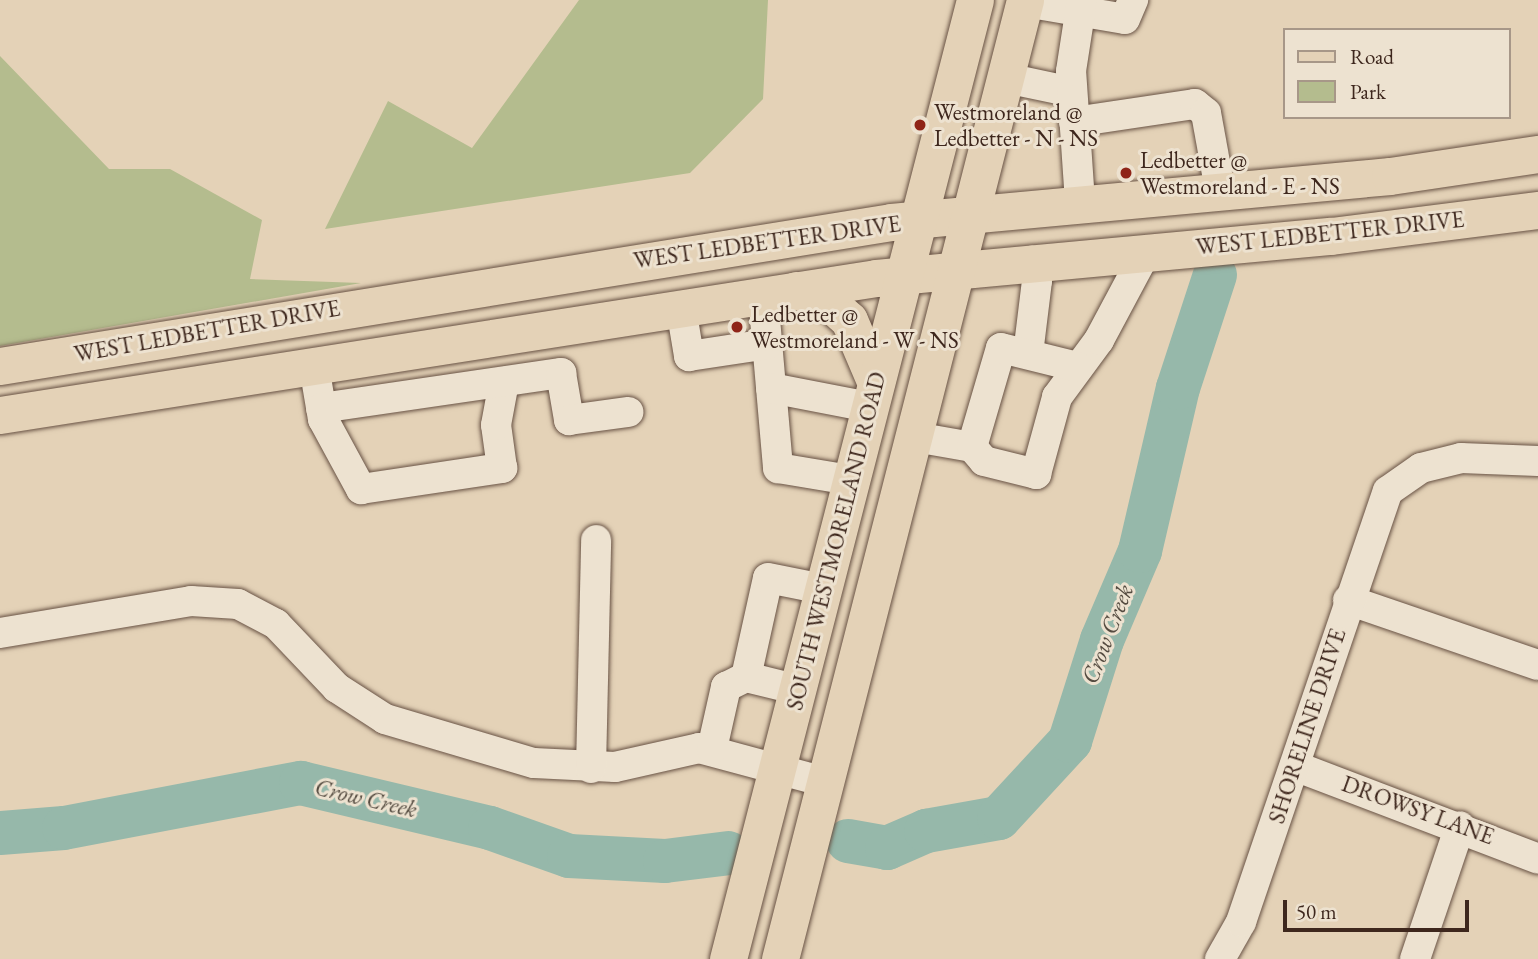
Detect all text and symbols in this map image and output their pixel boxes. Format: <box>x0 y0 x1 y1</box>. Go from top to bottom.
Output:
legend <box>1282 28 1510 119</box>
text: Road <box>1350 43 1394 70</box>
text: Park <box>1350 78 1386 105</box>
place label: Westmoreland @ Ledbetter - N - NS <box>934 98 1098 152</box>
marker: Westmoreland @ Ledbetter - N - NS <box>912 117 928 133</box>
place label: Ledbetter @ Westmoreland - E - NS <box>1140 146 1340 200</box>
marker: Ledbetter @ Westmoreland - E - NS <box>1118 165 1134 181</box>
street label: WEST LEDBETTER DRIVE <box>1194 205 1466 261</box>
street label: WEST LEDBETTER DRIVE <box>632 210 902 274</box>
street label: WEST LEDBETTER DRIVE <box>72 294 342 368</box>
place label: Ledbetter @ Westmoreland - W - NS <box>751 300 959 354</box>
marker: Ledbetter @ Westmoreland - W - NS <box>729 319 745 335</box>
street label: SOUTH WESTMORELAND ROAD <box>781 369 891 713</box>
water label: Crow Creek <box>1075 580 1139 688</box>
street label: SHORELINE DRIVE <box>1262 625 1352 827</box>
street label: DROWSY LANE <box>1338 770 1498 850</box>
water label: Crow Creek <box>312 772 420 824</box>
scale bar <box>1286 886 1472 930</box>
text: 50 m <box>1296 898 1337 925</box>

